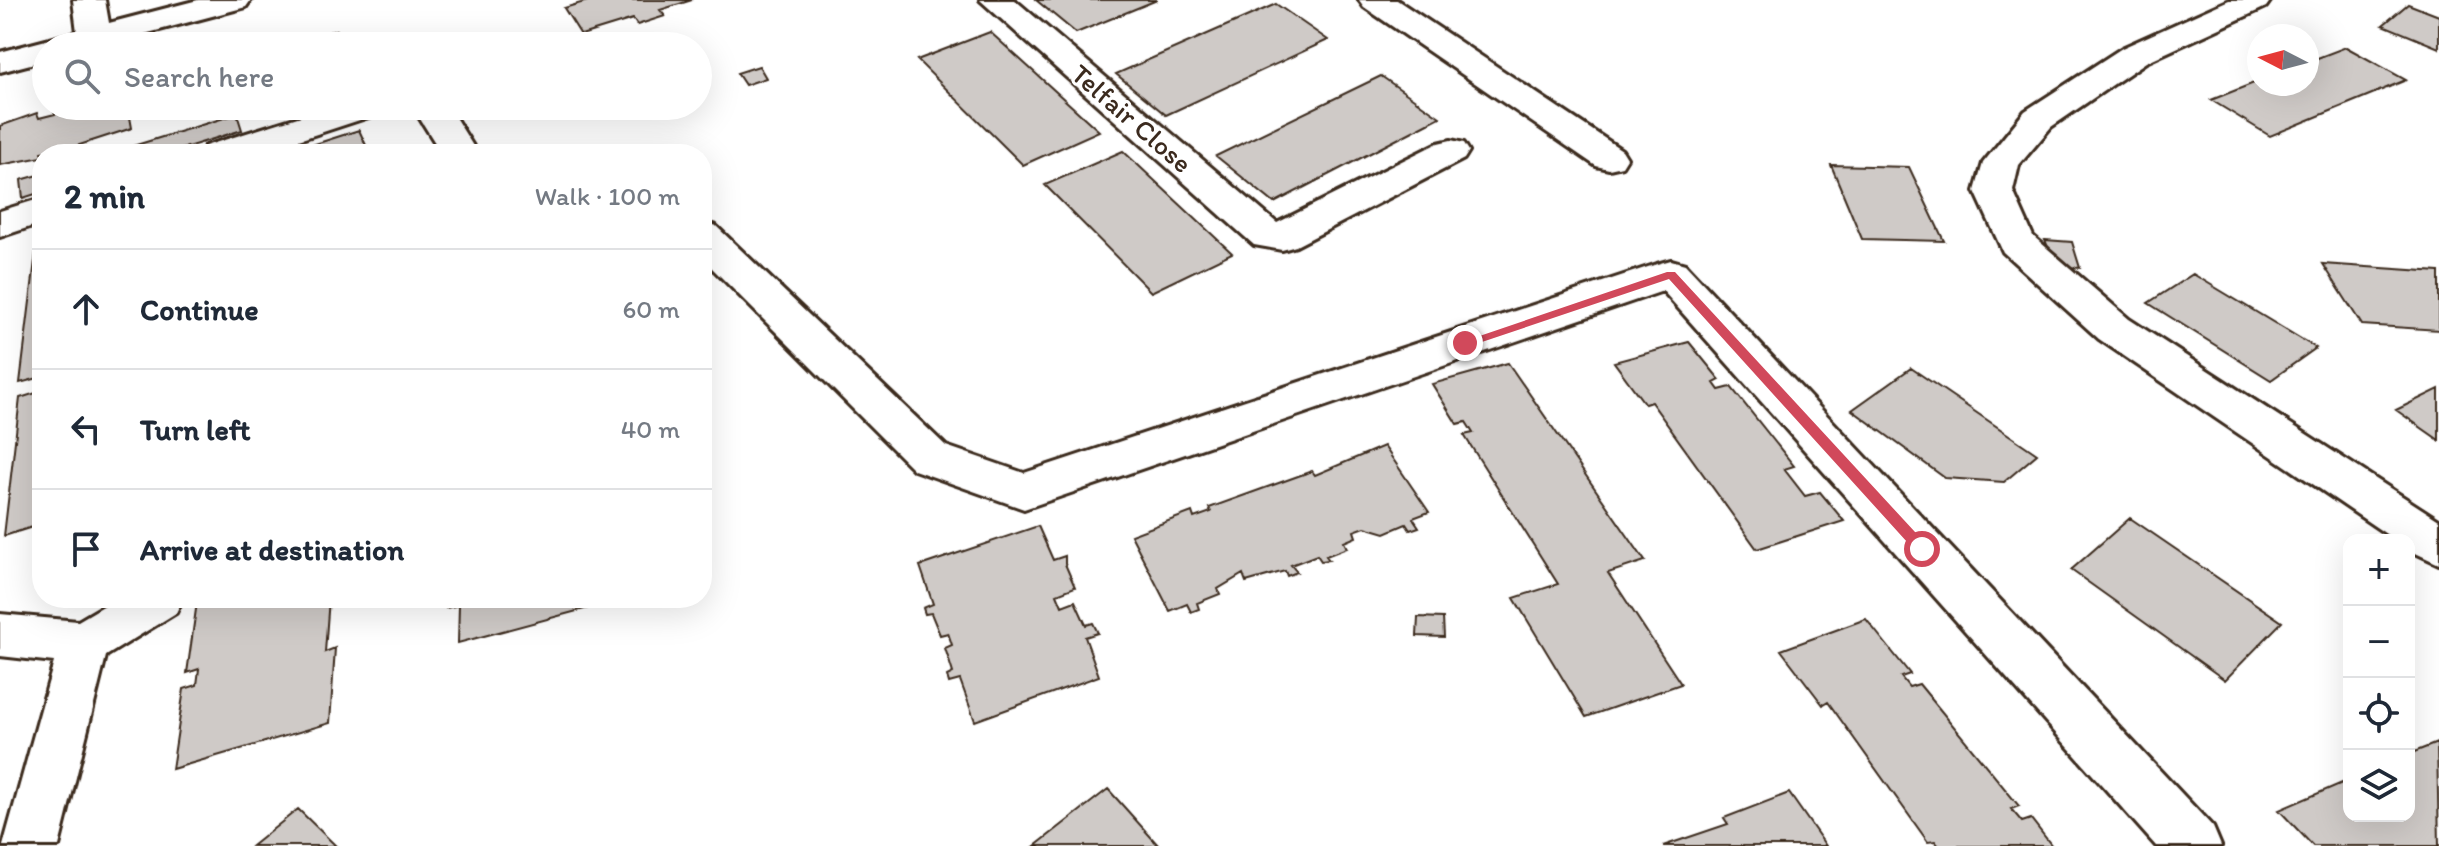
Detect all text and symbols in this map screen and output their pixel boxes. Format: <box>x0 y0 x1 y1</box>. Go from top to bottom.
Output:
north arrow <box>2247 24 2319 96</box>
search box <box>32 32 712 120</box>
icon: search <box>60 54 104 98</box>
street label: Telfair Close <box>1065 56 1199 180</box>
text: Search here <box>124 58 274 95</box>
text: 2 min <box>64 176 145 217</box>
text: Walk · 100 m <box>535 180 680 212</box>
icon: ahead <box>64 287 108 331</box>
text: Continue <box>140 291 259 328</box>
text: 60 m <box>623 293 680 325</box>
route end <box>1447 325 1483 361</box>
icon: left <box>64 407 108 451</box>
text: Turn left <box>140 411 251 448</box>
text: 40 m <box>621 413 680 445</box>
icon: arrive <box>64 527 108 571</box>
text: Arrive at destination <box>140 531 404 568</box>
route start <box>1904 531 1940 567</box>
map controls <box>2343 534 2415 822</box>
button: + <box>2343 534 2415 606</box>
button: − <box>2343 606 2415 678</box>
button: locate <box>2343 678 2415 750</box>
button: layers <box>2343 750 2415 822</box>

